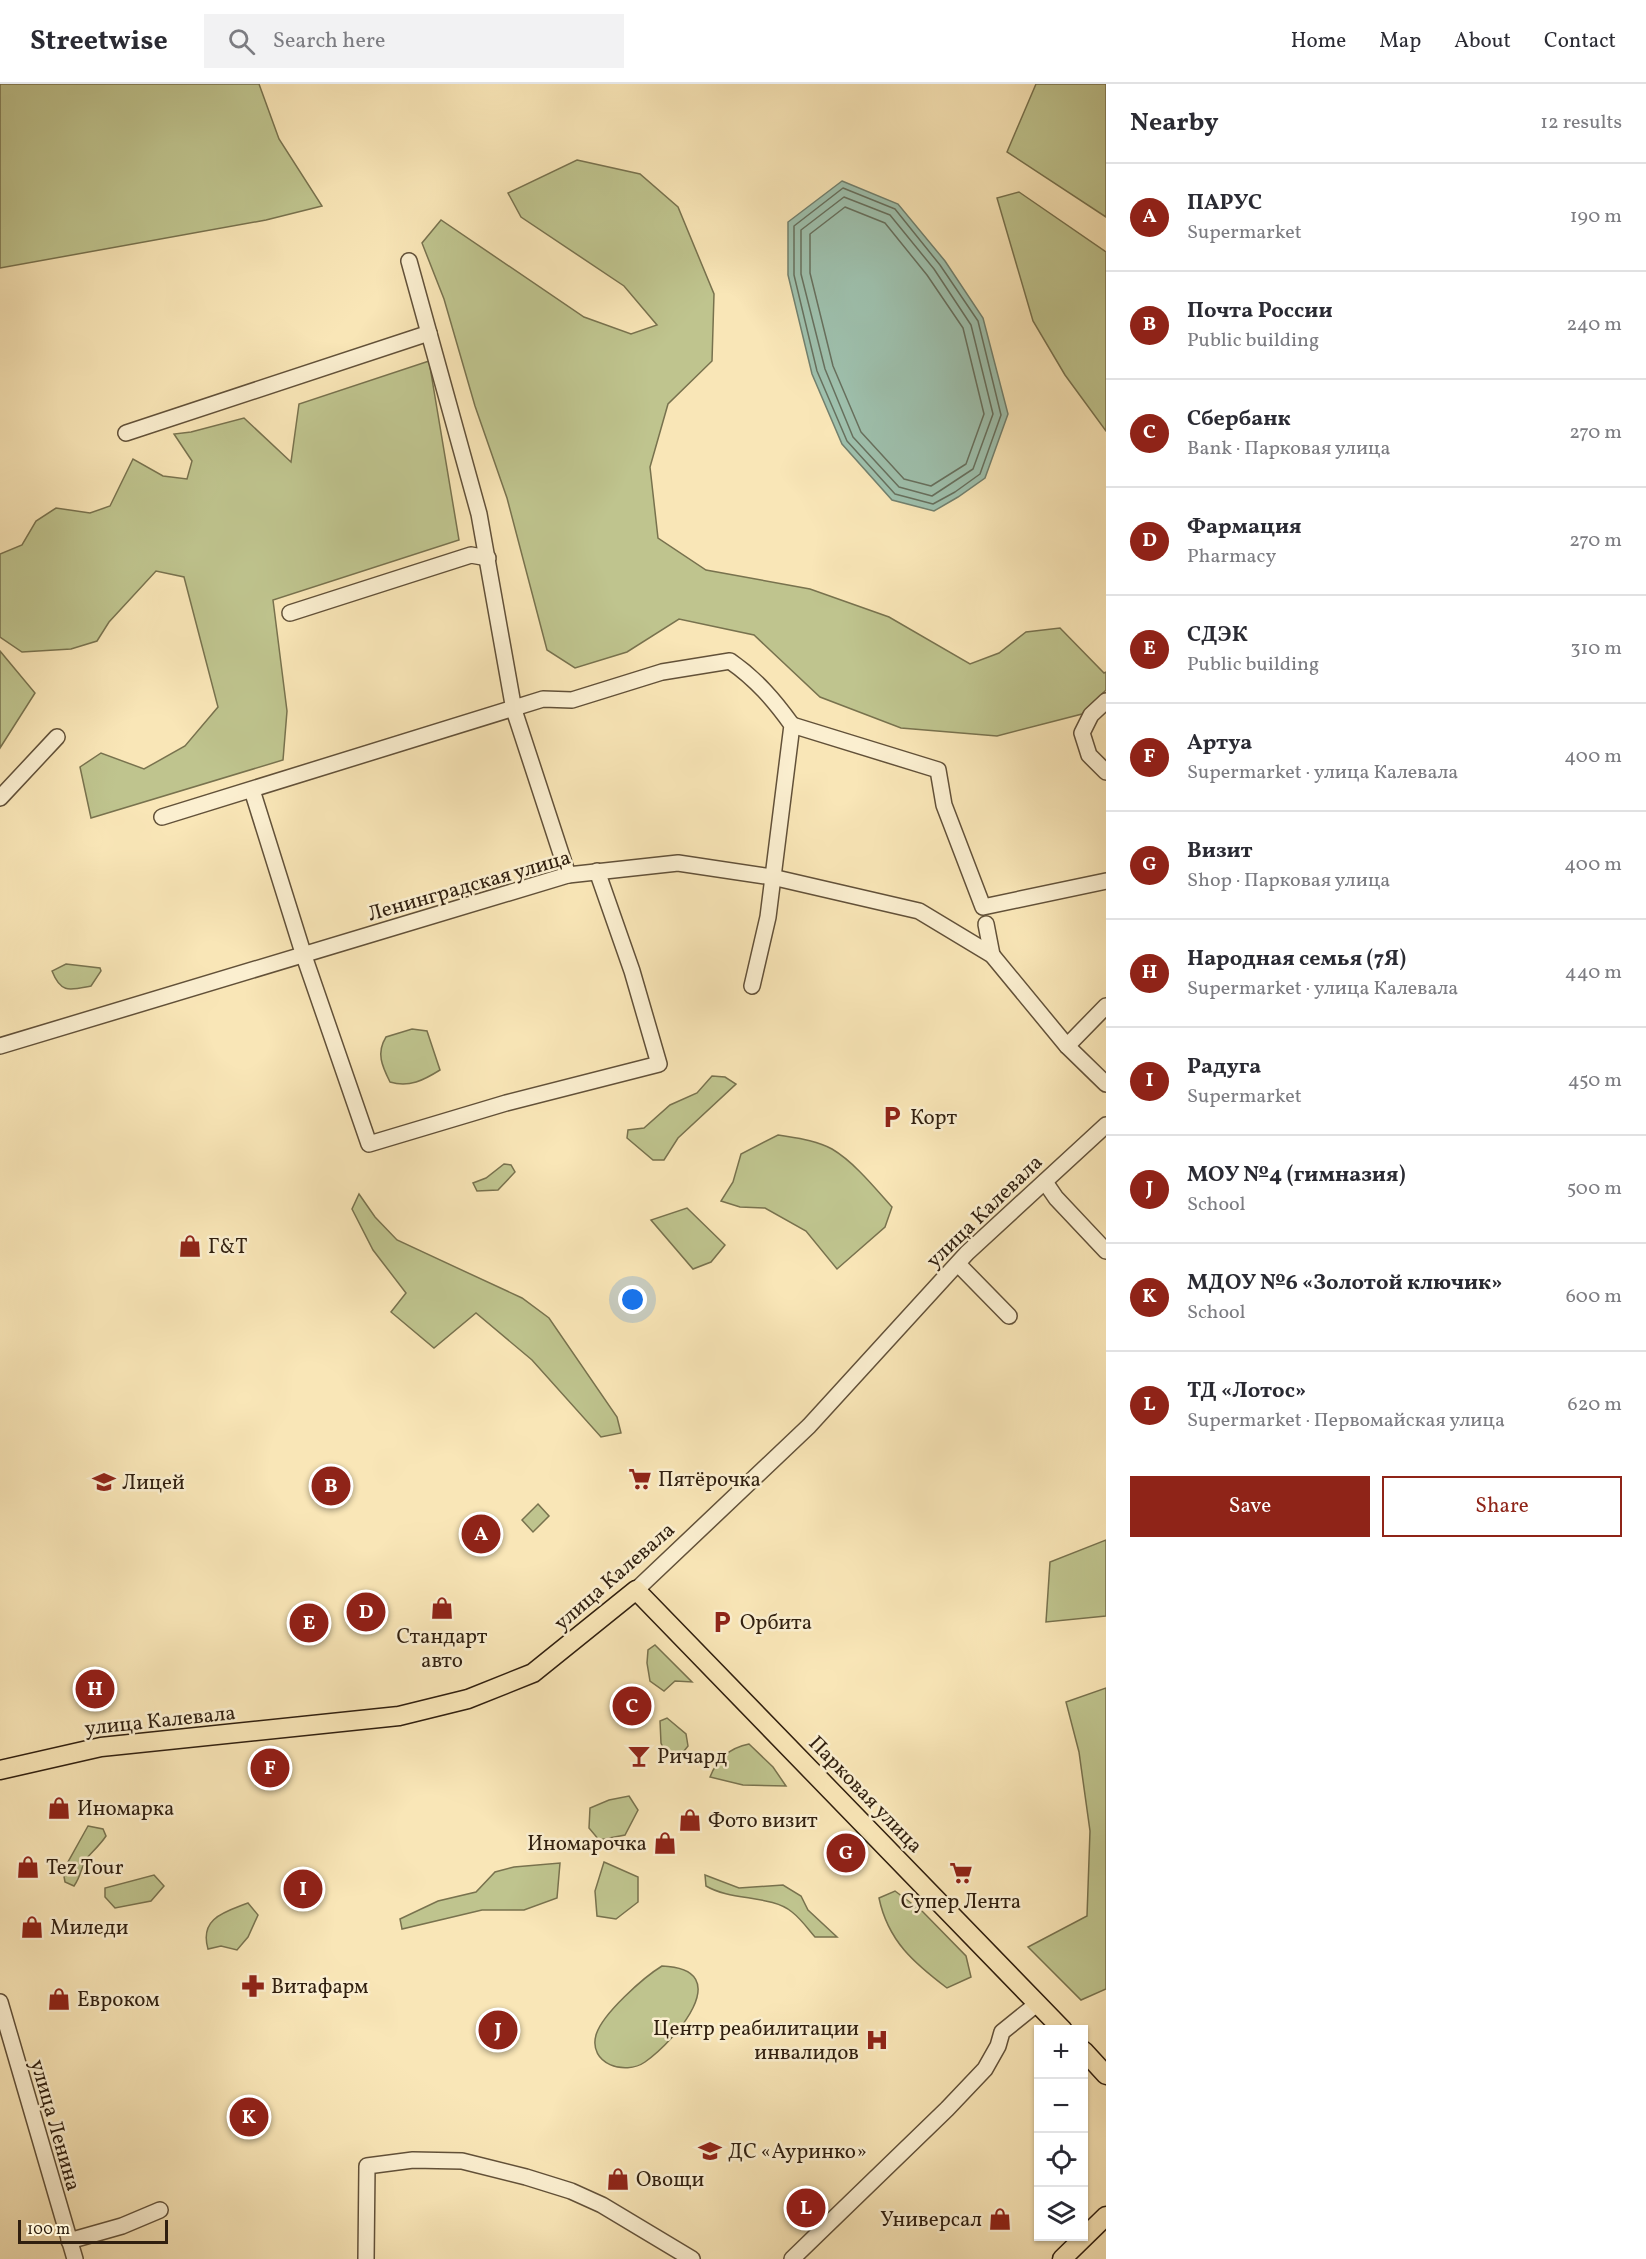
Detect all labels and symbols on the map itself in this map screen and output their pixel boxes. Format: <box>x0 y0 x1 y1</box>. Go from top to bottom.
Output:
street label: Ленинградская улица <box>364 844 574 929</box>
parking icon: Корт <box>879 1104 905 1130</box>
place label: Корт <box>910 1104 957 1133</box>
street label: улица Калевала <box>920 1149 1050 1275</box>
shop icon: Г&Т <box>177 1233 203 1259</box>
place label: Г&Т <box>208 1233 248 1262</box>
your location <box>618 1285 647 1314</box>
pin: B <box>312 1464 350 1508</box>
supermarket icon: Пятёрочка <box>627 1466 653 1492</box>
place label: Пятёрочка <box>658 1466 761 1495</box>
school or university icon: Лицей <box>91 1469 117 1495</box>
place label: Лицей <box>122 1469 185 1498</box>
pin: A <box>462 1512 500 1556</box>
street label: улица Калевала <box>548 1516 682 1638</box>
pin: D <box>346 1590 386 1634</box>
shop icon: Стандарт авто <box>429 1595 455 1621</box>
pin: E <box>290 1600 328 1646</box>
parking icon: Орбита <box>709 1609 735 1635</box>
place label: Орбита <box>740 1609 812 1638</box>
place label: Стандарт авто <box>397 1623 488 1676</box>
pin: H <box>76 1666 115 1712</box>
pin: C <box>612 1684 652 1728</box>
street label: улица Калевала <box>83 1699 237 1744</box>
street label: Парковая улица <box>801 1730 929 1860</box>
bar icon: Ричард <box>626 1743 652 1769</box>
place label: Ричард <box>657 1743 727 1772</box>
pin: F <box>250 1746 290 1790</box>
shop icon: Иномарка <box>46 1795 72 1821</box>
place label: Иномарка <box>77 1795 174 1824</box>
shop icon: Фото визит <box>677 1807 703 1833</box>
place label: Фото визит <box>708 1807 818 1836</box>
place label: Иномарочка <box>527 1830 647 1859</box>
shop icon: Иномарочка <box>652 1830 678 1856</box>
pin: G <box>826 1830 866 1876</box>
shop icon: Tez Tour <box>15 1854 41 1880</box>
place label: Tez Tour <box>46 1854 124 1883</box>
supermarket icon: Супер Лента <box>948 1860 974 1886</box>
pin: I <box>284 1866 322 1912</box>
place label: Супер Лента <box>901 1888 1021 1917</box>
shop icon: Миледи <box>19 1914 45 1940</box>
place label: Миледи <box>50 1914 129 1943</box>
pharmacy icon: Витафарм <box>240 1973 266 1999</box>
place label: Витафарм <box>271 1973 368 2002</box>
shop icon: Евроком <box>46 1986 72 2012</box>
place label: Евроком <box>77 1986 160 2015</box>
pin: J <box>478 2008 518 2052</box>
place label: Центр реабилитации инвалидов <box>653 2015 859 2068</box>
hospital icon: Центр реабилитации инвалидов <box>864 2027 890 2053</box>
street label: улица Ленина <box>22 2056 87 2195</box>
pin: K <box>230 2094 268 2140</box>
school or university icon: ДС «Ауринко» <box>697 2138 723 2164</box>
place label: ДС «Ауринко» <box>728 2138 867 2167</box>
shop icon: Овощи <box>605 2166 631 2192</box>
place label: Овощи <box>636 2166 704 2195</box>
pin: L <box>786 2186 826 2230</box>
place label: Универсал <box>880 2206 982 2235</box>
shop icon: Универсал <box>987 2206 1013 2232</box>
scale bar <box>18 2217 168 2244</box>

